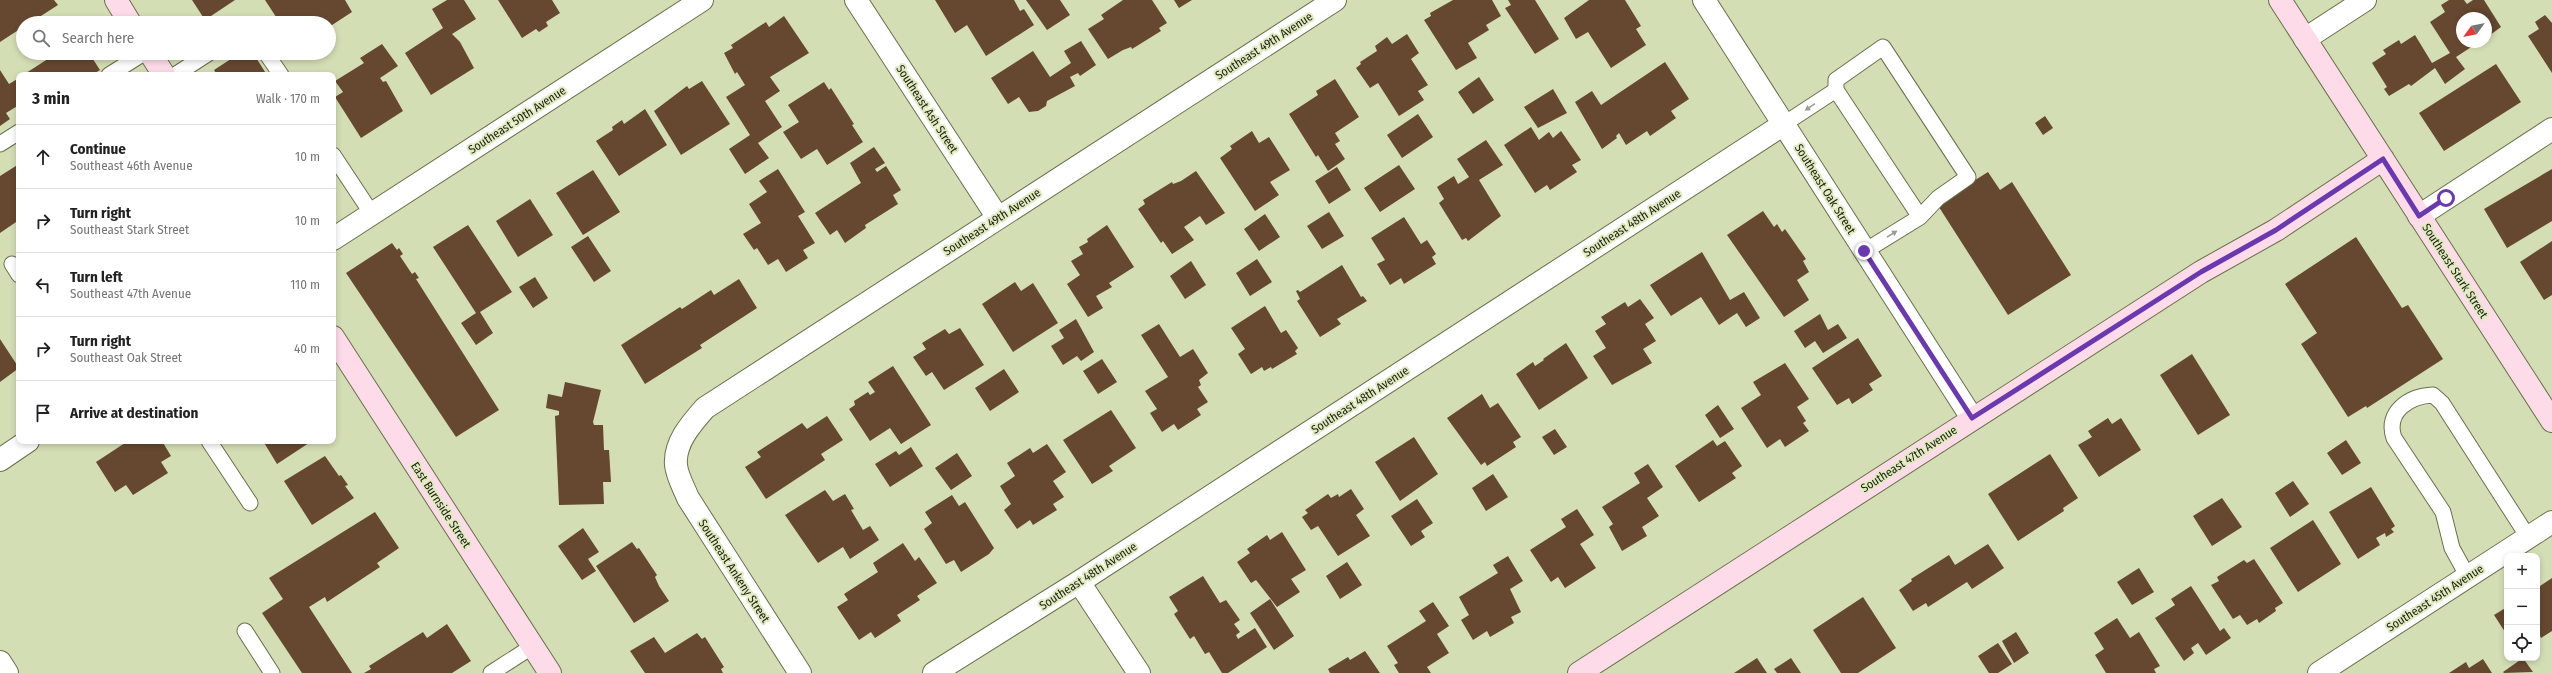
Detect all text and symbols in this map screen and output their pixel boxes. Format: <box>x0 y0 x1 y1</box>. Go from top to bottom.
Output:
street label: Southeast 49th Avenue <box>1213 9 1315 83</box>
north arrow <box>2456 12 2492 48</box>
search box <box>16 16 336 60</box>
icon: search <box>30 27 52 49</box>
text: Search here <box>62 29 134 47</box>
street label: Southeast Ash Street <box>893 62 961 156</box>
street label: Southeast 50th Avenue <box>466 83 568 157</box>
text: 3 min <box>32 88 70 109</box>
text: Walk · 170 m <box>256 91 320 106</box>
one-way arrow <box>1805 103 1815 111</box>
text: Continue <box>70 140 126 158</box>
street label: Southeast Oak Street <box>1792 141 1858 237</box>
icon: ahead <box>32 146 54 168</box>
text: 10 m <box>295 149 320 164</box>
text: Southeast 46th Avenue <box>70 158 193 173</box>
street label: Southeast 49th Avenue <box>941 185 1043 259</box>
street label: Southeast 48th Avenue <box>1581 186 1683 260</box>
route start <box>2437 189 2455 207</box>
text: Turn right <box>70 204 131 222</box>
icon: right <box>32 210 54 232</box>
text: 10 m <box>295 213 320 228</box>
street label: Southeast Stark Street <box>2419 221 2491 321</box>
text: Southeast Stark Street <box>70 222 189 237</box>
one-way arrow <box>1886 231 1898 238</box>
route end <box>1855 242 1873 260</box>
text: Turn left <box>70 268 123 286</box>
icon: left <box>32 274 54 296</box>
text: 110 m <box>290 277 320 292</box>
text: Southeast 47th Avenue <box>70 286 191 301</box>
text: Turn right <box>70 332 131 350</box>
icon: right <box>32 338 54 360</box>
text: 40 m <box>294 341 320 356</box>
text: Southeast Oak Street <box>70 350 182 365</box>
street label: Southeast 48th Avenue <box>1309 363 1411 437</box>
icon: arrive <box>32 402 54 424</box>
text: Arrive at destination <box>70 404 198 422</box>
street label: Southeast 47th Avenue <box>1858 423 1960 495</box>
street label: East Burnside Street <box>408 460 474 551</box>
street label: Southeast Ankeny Street <box>695 517 773 625</box>
street label: Southeast 48th Avenue <box>1037 539 1139 613</box>
map controls <box>2504 553 2540 661</box>
button: + <box>2504 553 2540 589</box>
street label: Southeast 45th Avenue <box>2384 561 2486 635</box>
button: − <box>2504 589 2540 625</box>
button: locate <box>2504 625 2540 661</box>

